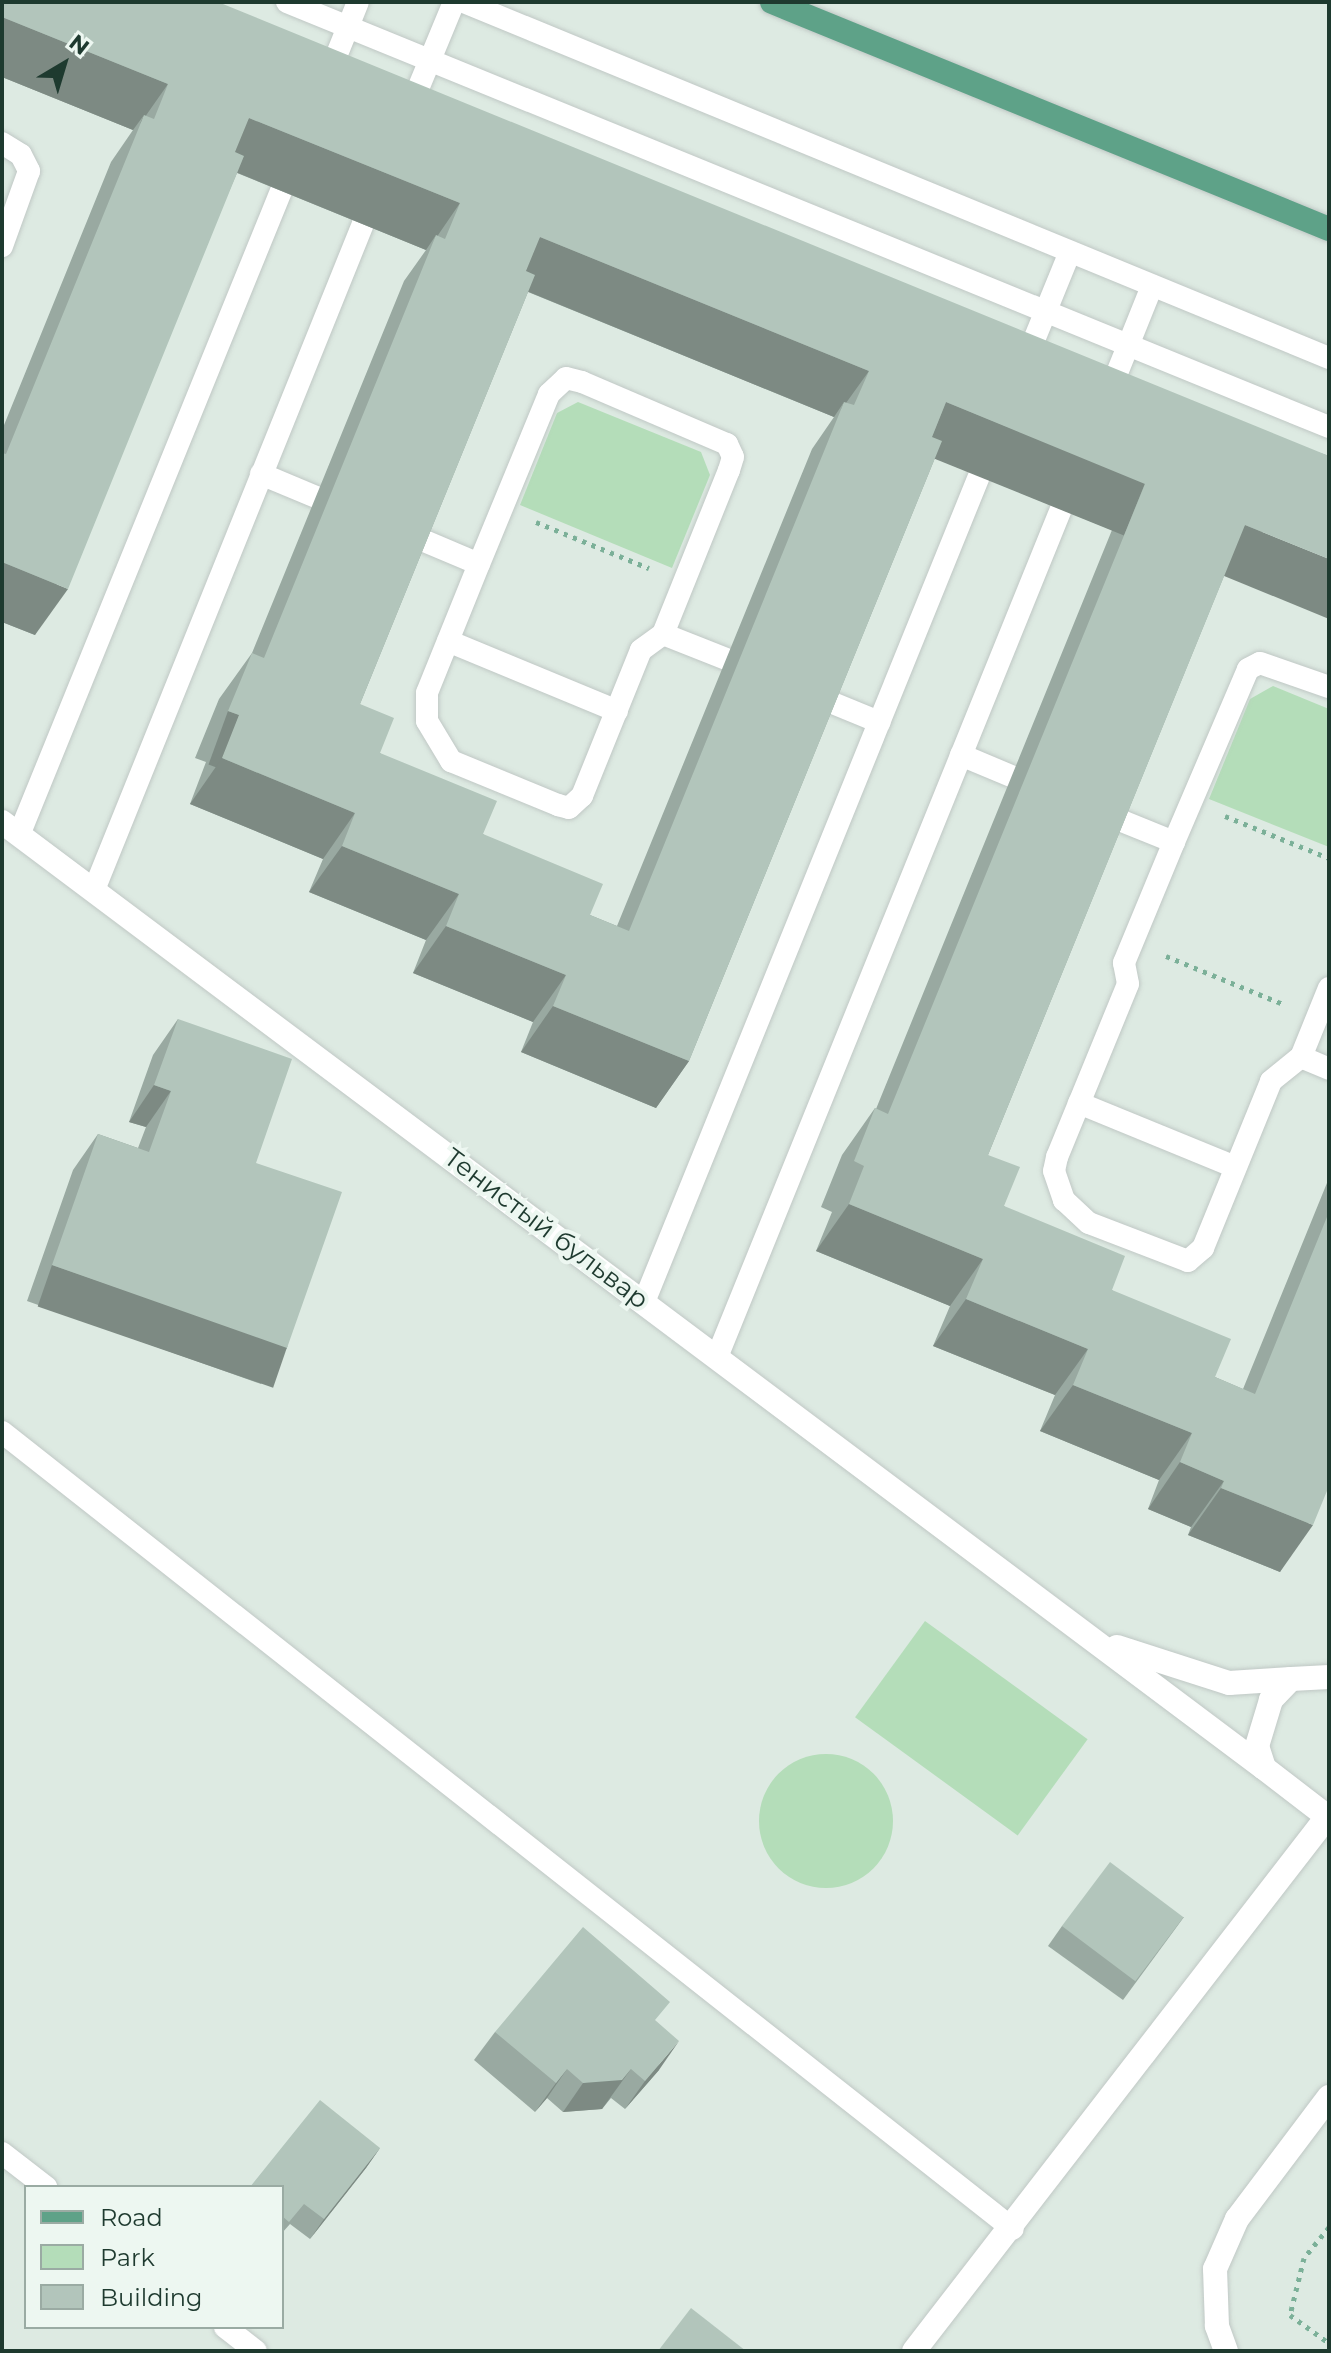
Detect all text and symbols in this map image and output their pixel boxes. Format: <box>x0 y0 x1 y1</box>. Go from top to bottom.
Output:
north arrow <box>24 24 104 104</box>
text: N <box>64 29 94 61</box>
street label: Тенистый бульвар <box>438 1142 654 1316</box>
legend <box>24 2185 284 2329</box>
text: Road <box>100 2203 163 2232</box>
text: Park <box>100 2243 155 2272</box>
text: Building <box>100 2283 203 2312</box>

